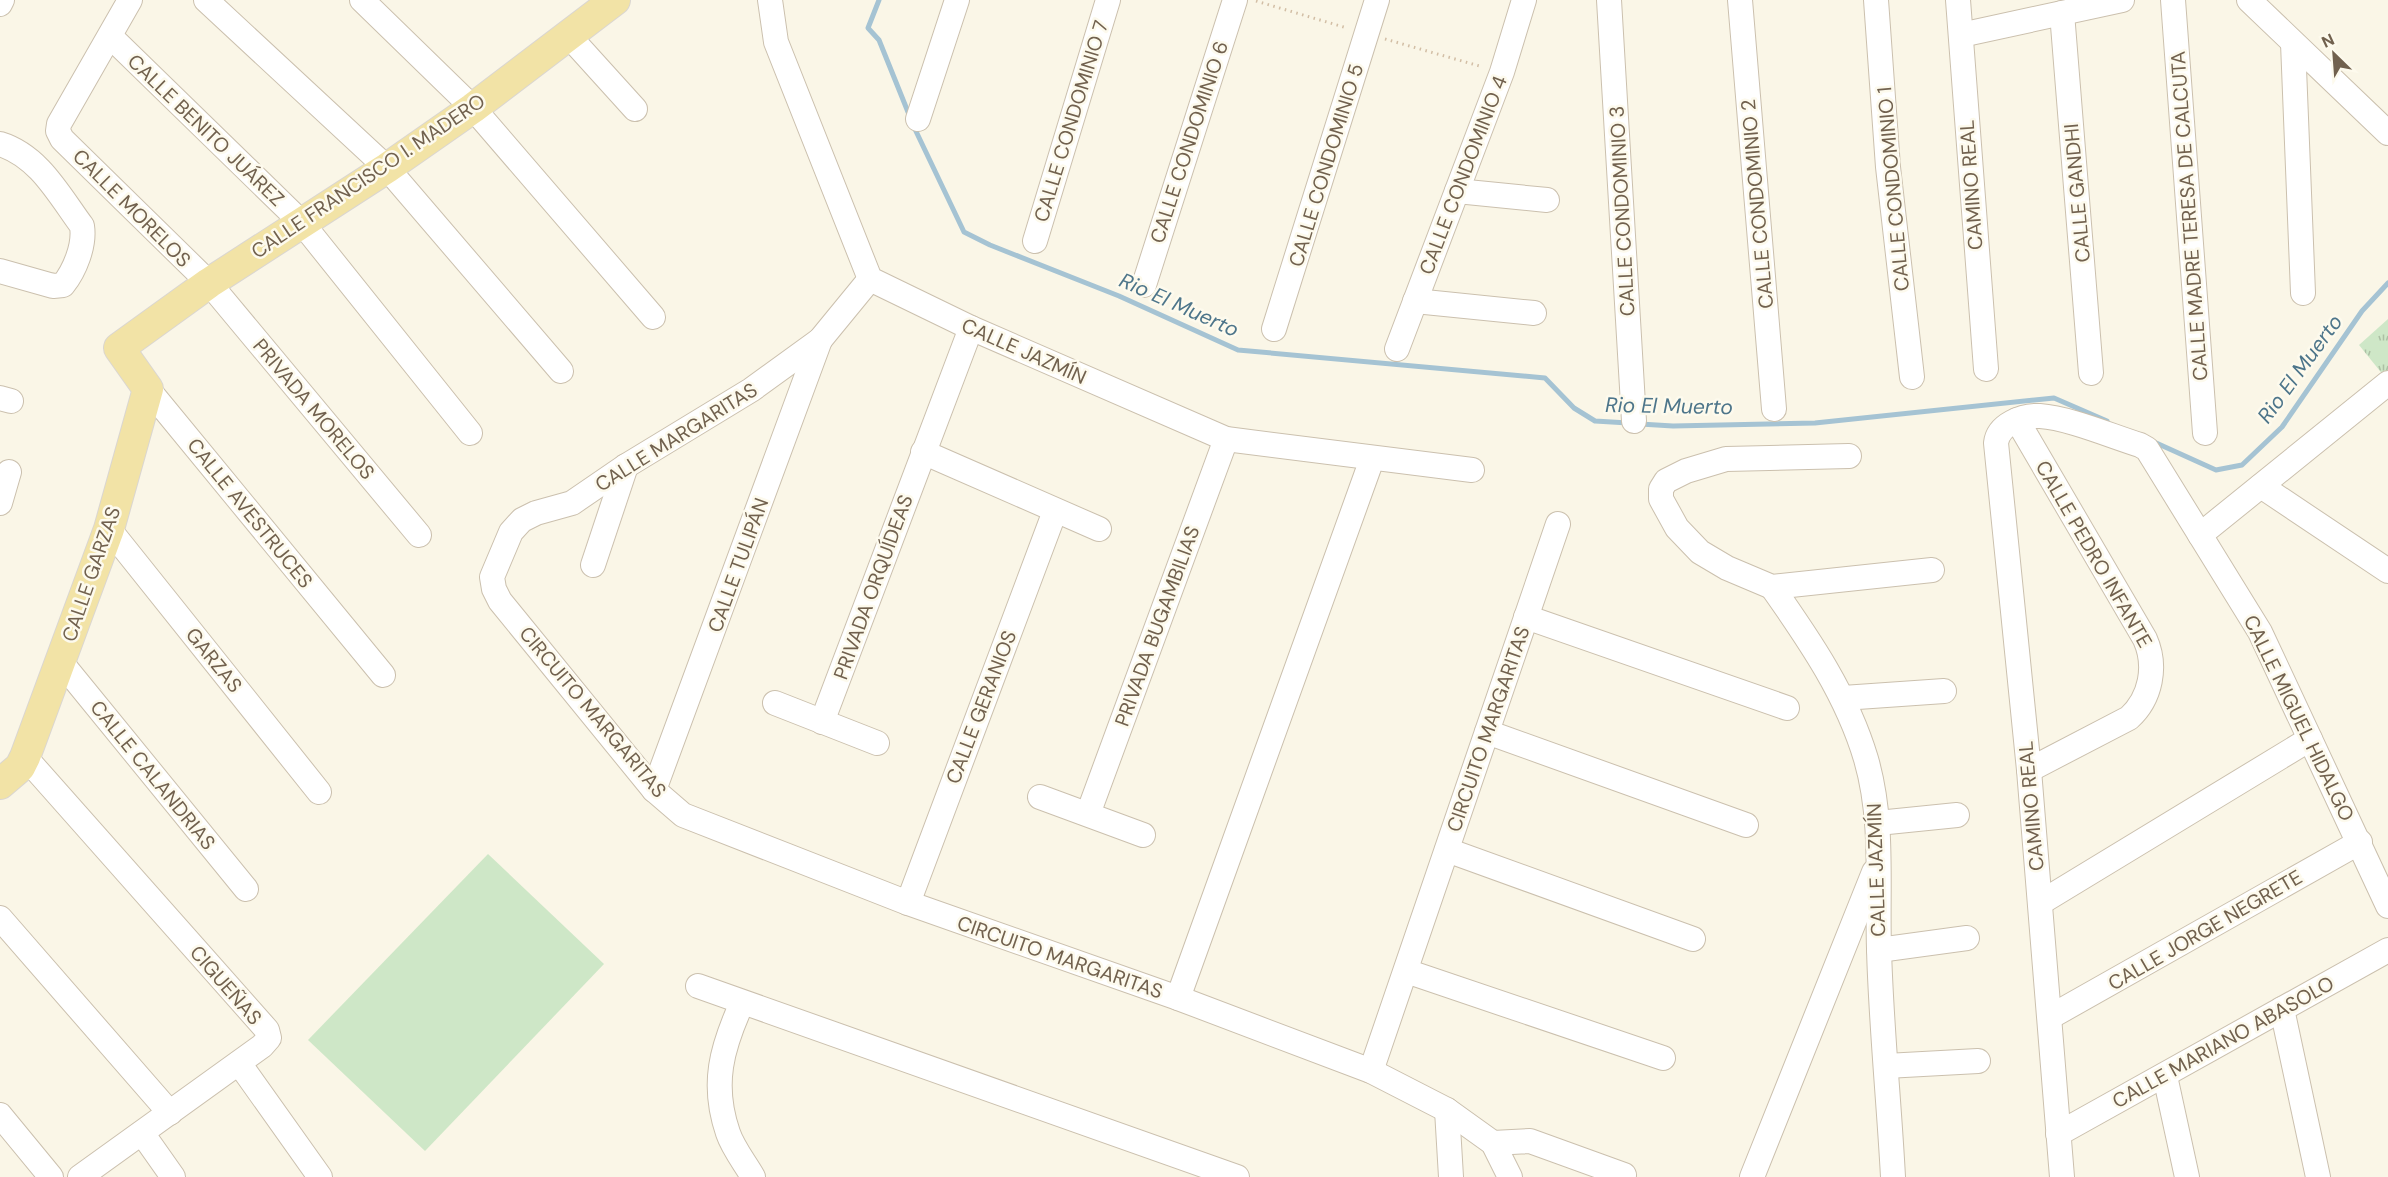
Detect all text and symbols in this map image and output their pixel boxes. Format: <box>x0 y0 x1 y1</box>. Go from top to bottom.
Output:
street label: CALLE CONDOMINIO 7 <box>1028 17 1114 225</box>
north arrow <box>2304 24 2364 84</box>
text: N <box>2318 29 2338 53</box>
street label: CALLE CONDOMINIO 6 <box>1144 38 1234 246</box>
street label: CALLE BENITO JUÁREZ <box>122 48 290 212</box>
street label: CALLE MADRE TERESA DE CALCUTA <box>2165 50 2213 382</box>
street label: CALLE CONDOMINIO 5 <box>1283 60 1369 270</box>
street label: CALLE CONDOMINIO 4 <box>1413 72 1513 278</box>
street label: CALLE CONDOMINIO 1 <box>1871 86 1915 292</box>
street label: CALLE FRANCISCO I. MADERO <box>246 88 490 264</box>
street label: CALLE CONDOMINIO 2 <box>1735 98 1779 310</box>
street label: CALLE CONDOMINIO 3 <box>1604 105 1640 317</box>
street label: CAMINO REAL <box>1953 119 1989 251</box>
street label: CALLE GANDHI <box>2058 122 2096 264</box>
street label: CALLE MORELOS <box>67 143 197 273</box>
water label: Rio El Muerto <box>1115 266 1243 344</box>
water label: Rio El Muerto <box>2251 309 2349 429</box>
street label: CALLE JAZMÍN <box>958 312 1090 390</box>
street label: PRIVADA MORELOS <box>247 333 381 485</box>
street label: CALLE MARGARITAS <box>590 377 762 497</box>
water label: Rio El Muerto <box>1605 391 1733 421</box>
street label: CALLE AVESTRUCES <box>181 433 319 593</box>
street label: CALLE PEDRO INFANTE <box>2030 456 2158 652</box>
street label: PRIVADA ORQUÍDEAS <box>827 491 919 683</box>
street label: CALLE TULIPÁN <box>702 494 774 636</box>
street label: CALLE GARZAS <box>56 503 126 645</box>
street label: PRIVADA BUGAMBILIAS <box>1109 522 1205 730</box>
street label: CALLE MIGUEL HIDALGO <box>2238 611 2360 825</box>
street label: CIRCUITO MARGARITAS <box>514 621 672 803</box>
street label: GARZAS <box>180 622 248 698</box>
street label: CIRCUITO MARGARITAS <box>1441 623 1535 835</box>
street label: CALLE GERANIOS <box>940 627 1022 787</box>
street label: CALLE CALANDRIAS <box>85 695 221 855</box>
street label: CAMINO REAL <box>2012 740 2050 872</box>
street label: CALLE JAZMÍN <box>1861 803 1891 937</box>
street label: CALLE JORGE NEGRETE <box>2103 864 2307 996</box>
street label: CIRCUITO MARGARITAS <box>954 910 1166 1004</box>
street label: CIGUEÑAS <box>184 940 268 1030</box>
street label: CALLE MARIANO ABASOLO <box>2107 970 2339 1114</box>

